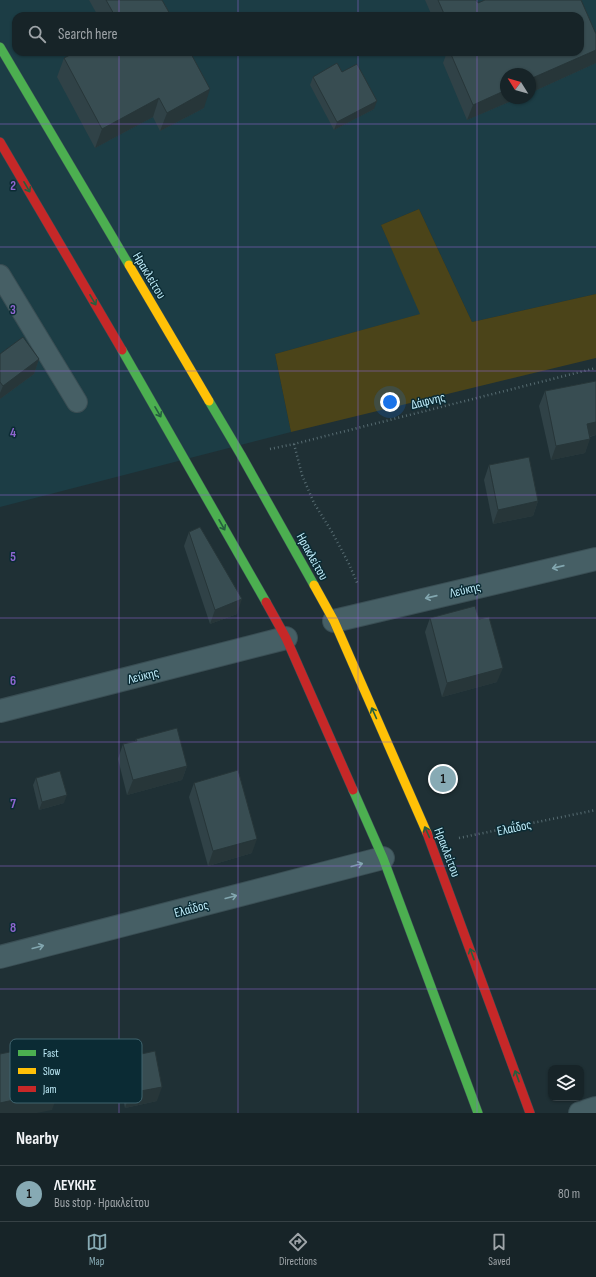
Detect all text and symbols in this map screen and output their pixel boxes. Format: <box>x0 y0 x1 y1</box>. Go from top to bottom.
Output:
search box <box>12 12 584 56</box>
icon: search <box>26 23 48 45</box>
text: Search here <box>58 25 118 44</box>
north arrow <box>500 68 536 104</box>
text: 2 <box>10 178 16 194</box>
one-way arrow <box>23 181 31 193</box>
street label: Ηρακλείτου <box>129 249 169 302</box>
one-way arrow <box>89 293 97 305</box>
text: 3 <box>10 302 16 318</box>
street label: Δάφνης <box>409 389 447 413</box>
your location <box>380 392 400 412</box>
one-way arrow <box>155 406 163 418</box>
text: 4 <box>10 425 16 441</box>
one-way arrow <box>219 519 227 531</box>
street label: Ηρακλείτου <box>293 530 332 583</box>
text: 5 <box>10 549 16 565</box>
one-way arrow <box>552 564 565 572</box>
street label: Λεύκης <box>447 579 482 602</box>
one-way arrow <box>425 594 438 601</box>
street label: Λεύκης <box>125 664 160 688</box>
text: 6 <box>10 673 16 689</box>
one-way arrow <box>370 708 378 720</box>
pin: 1 <box>430 764 456 794</box>
text: 7 <box>10 796 16 812</box>
street label: Ελαΐδος <box>496 817 533 839</box>
street label: Ηρακλείτου <box>430 825 464 879</box>
one-way arrow <box>423 827 430 839</box>
one-way arrow <box>350 860 363 868</box>
one-way arrow <box>225 893 238 900</box>
street label: Ελαΐδος <box>172 897 210 921</box>
text: 8 <box>10 920 16 936</box>
one-way arrow <box>31 943 44 951</box>
one-way arrow <box>468 949 476 961</box>
legend <box>10 1039 142 1103</box>
text: Fast <box>43 1047 59 1060</box>
text: Slow <box>43 1065 60 1078</box>
map controls <box>548 1065 584 1101</box>
button: layers <box>548 1065 584 1101</box>
one-way arrow <box>512 1071 520 1083</box>
text: Jam <box>42 1083 57 1096</box>
text: Nearby <box>16 1129 59 1149</box>
text: ΛΕΥΚΗΣ <box>54 1176 96 1195</box>
text: 1 <box>26 1186 32 1202</box>
text: 80 m <box>558 1186 580 1202</box>
text: Bus stop · Ηρακλείτου <box>54 1195 150 1211</box>
tab: Map <box>86 1231 108 1268</box>
tab: Directions <box>279 1231 317 1268</box>
tab: Saved <box>488 1231 510 1268</box>

